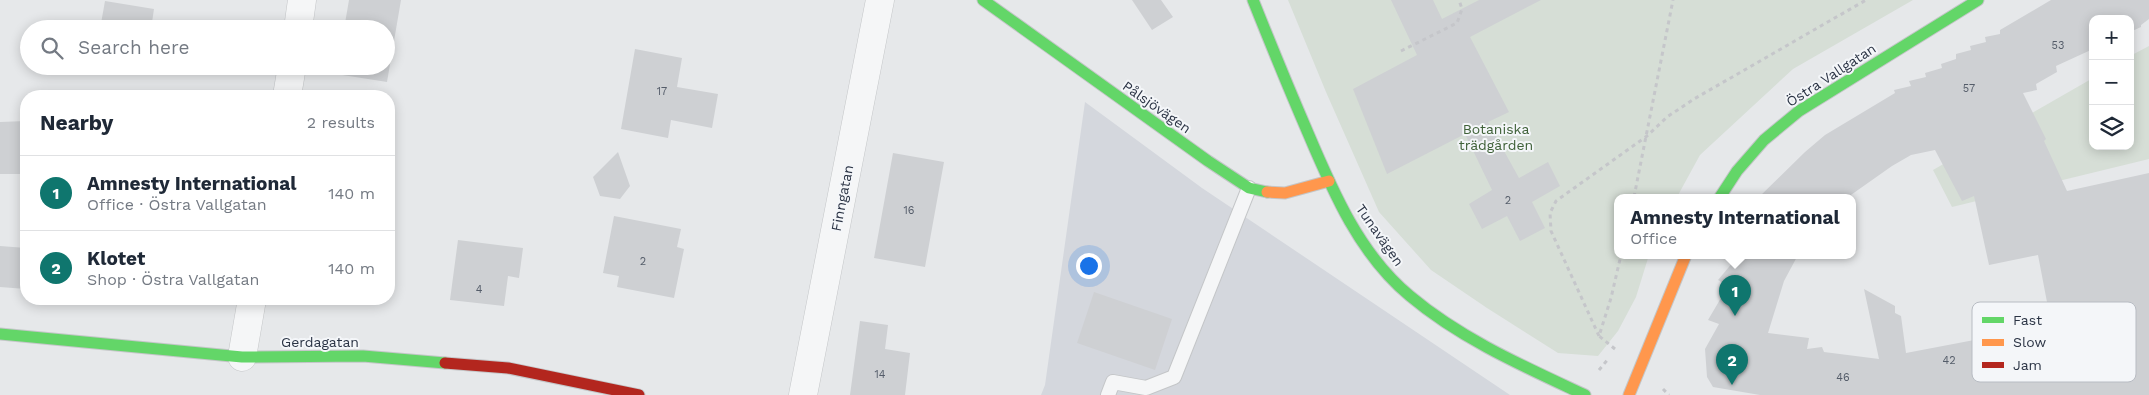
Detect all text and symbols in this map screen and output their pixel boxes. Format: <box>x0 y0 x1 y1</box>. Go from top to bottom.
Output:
map controls <box>2089 15 2134 150</box>
button: + <box>2089 15 2134 60</box>
search box <box>20 20 395 75</box>
icon: search <box>38 34 66 62</box>
text: Search here <box>78 36 189 59</box>
house number: 53 <box>2052 39 2064 52</box>
street label: Östra Vallgatan <box>1783 40 1879 110</box>
button: − <box>2089 60 2134 105</box>
street label: Pålsjövägen <box>1120 78 1194 136</box>
house number: 57 <box>1963 82 1975 95</box>
house number: 17 <box>657 85 667 98</box>
button: layers <box>2089 105 2134 150</box>
text: Nearby <box>40 110 113 135</box>
text: 2 results <box>307 113 375 132</box>
park label: Botaniska trädgården <box>1459 121 1533 153</box>
street label: Finngatan <box>828 164 856 232</box>
text: Amnesty International <box>87 172 296 195</box>
text: 1 <box>53 184 59 203</box>
text: 140 m <box>328 184 375 203</box>
house number: 2 <box>1505 194 1511 207</box>
popup <box>1614 194 1856 259</box>
text: Office · Östra Vallgatan <box>87 195 267 214</box>
street label: Tunavägen <box>1353 201 1407 269</box>
house number: 16 <box>904 204 915 217</box>
text: Amnesty International <box>1630 206 1840 229</box>
text: Office <box>1630 229 1677 248</box>
text: Klotet <box>87 247 145 270</box>
your location <box>1076 253 1102 279</box>
house number: 2 <box>640 255 646 268</box>
text: 2 <box>51 259 61 278</box>
text: 140 m <box>328 259 375 278</box>
text: Shop · Östra Vallgatan <box>87 270 260 289</box>
pin: 1 <box>1719 275 1751 316</box>
house number: 4 <box>476 283 483 296</box>
legend <box>1972 302 2136 382</box>
text: Fast <box>2013 312 2042 328</box>
street label: Gerdagatan <box>281 334 359 350</box>
text: Slow <box>2013 334 2046 350</box>
pin: 2 <box>1716 344 1748 385</box>
house number: 42 <box>1942 354 1956 367</box>
text: Jam <box>2013 357 2042 373</box>
house number: 14 <box>874 368 886 381</box>
house number: 46 <box>1836 371 1850 384</box>

